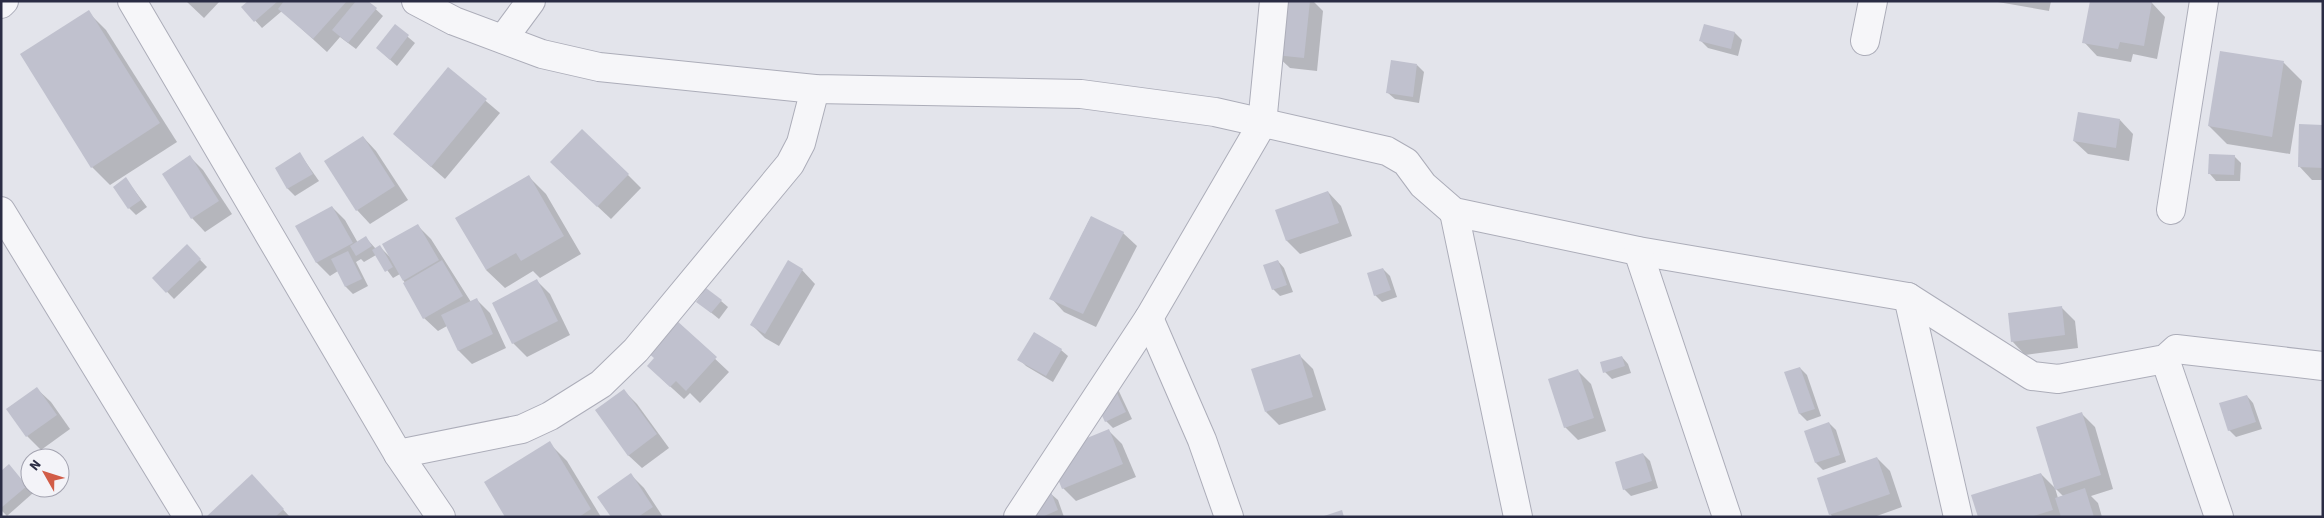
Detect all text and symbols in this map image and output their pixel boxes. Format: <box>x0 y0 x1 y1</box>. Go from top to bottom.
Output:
north arrow <box>20 448 70 498</box>
text: N <box>25 456 46 475</box>

